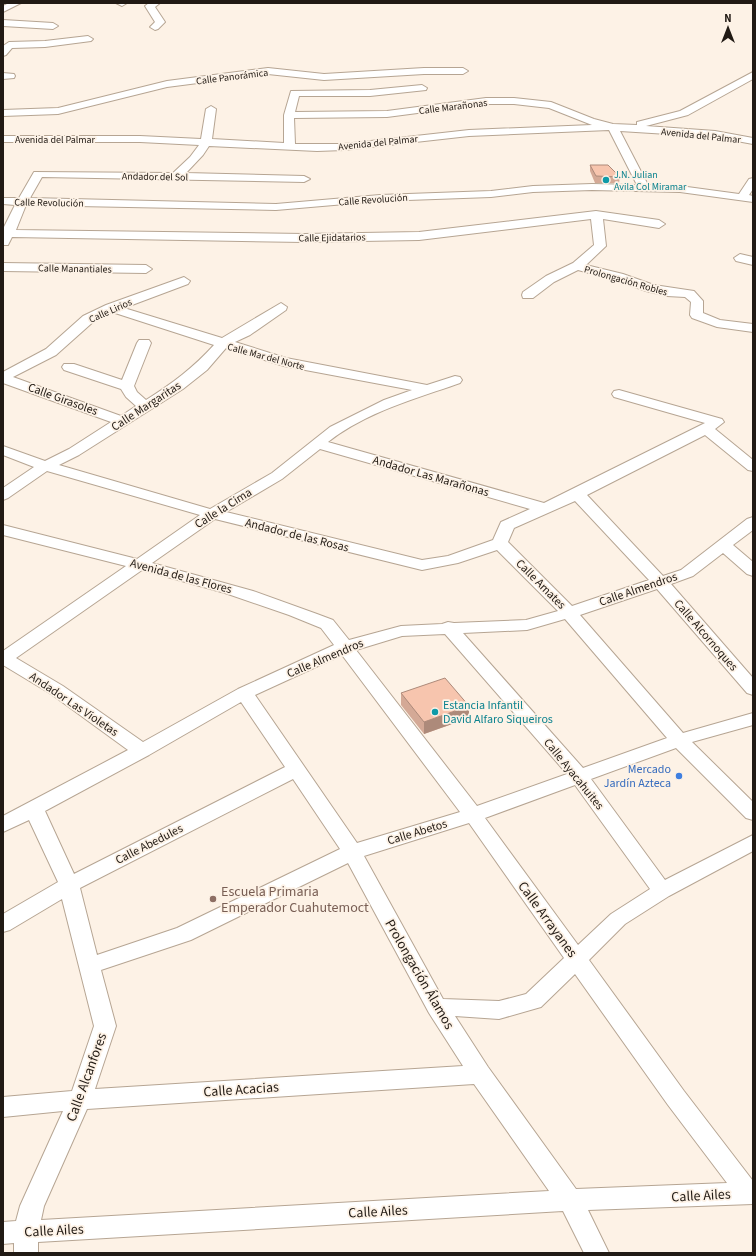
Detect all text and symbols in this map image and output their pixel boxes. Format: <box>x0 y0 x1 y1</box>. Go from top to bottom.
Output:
north arrow <box>708 8 748 48</box>
text: N <box>724 11 732 26</box>
street label: Calle Panorámica <box>195 66 269 88</box>
street label: Calle Marañonas <box>418 96 488 118</box>
street label: Avenida del Palmar <box>660 125 742 147</box>
street label: Avenida del Palmar <box>338 132 419 154</box>
street label: Avenida del Palmar <box>15 133 96 147</box>
place label: J.N. Julian Avila Col Miramar <box>614 168 687 194</box>
street label: Andador del Sol <box>122 169 189 185</box>
marker: J.N. Julian Avila Col Miramar <box>601 175 611 185</box>
street label: Calle Revolución <box>338 191 408 209</box>
street label: Calle Revolución <box>14 195 84 211</box>
street label: Calle Ejidatarios <box>298 230 366 246</box>
street label: Calle Manantiales <box>38 261 112 277</box>
street label: Prolongación Robles <box>582 262 669 300</box>
street label: Calle Lirios <box>87 295 134 327</box>
street label: Calle Mar del Norte <box>226 340 306 374</box>
street label: Calle Margaritas <box>108 377 184 435</box>
street label: Calle Girasoles <box>26 379 100 420</box>
street label: Andador Las Marañonas <box>371 452 491 501</box>
street label: Calle la Cima <box>191 484 255 533</box>
street label: Andador de las Rosas <box>243 514 351 557</box>
street label: Avenida de las Flores <box>128 555 234 598</box>
street label: Calle Amates <box>512 556 569 613</box>
street label: Calle Almendros <box>597 568 680 611</box>
street label: Calle Alcornoques <box>670 596 742 675</box>
street label: Calle Almendros <box>284 635 366 682</box>
street label: Andador Las Violetas <box>26 668 122 741</box>
place label: Estancia Infantil David Alfaro Siqueiros <box>443 697 553 728</box>
marker: Estancia Infantil David Alfaro Siqueiros <box>430 707 440 717</box>
street label: Calle Ayacahuites <box>539 735 608 814</box>
place label: Mercado Jardín Azteca <box>604 761 671 792</box>
marker: Mercado Jardín Azteca <box>674 771 684 781</box>
street label: Calle Abetos <box>385 815 449 850</box>
street label: Calle Abedules <box>113 820 186 869</box>
street label: Calle Arrayanes <box>513 877 582 962</box>
place label: Escuela Primaria Emperador Cuahutemoct <box>221 882 369 918</box>
marker: Escuela Primaria Emperador Cuahutemoct <box>208 894 218 904</box>
street label: Prolongación Álamos <box>379 916 459 1033</box>
street label: Calle Alcanfores <box>62 1030 112 1125</box>
street label: Calle Acacias <box>203 1077 280 1103</box>
street label: Calle Ailes <box>671 1184 731 1208</box>
street label: Calle Ailes <box>348 1200 408 1224</box>
street label: Calle Ailes <box>24 1219 84 1243</box>

